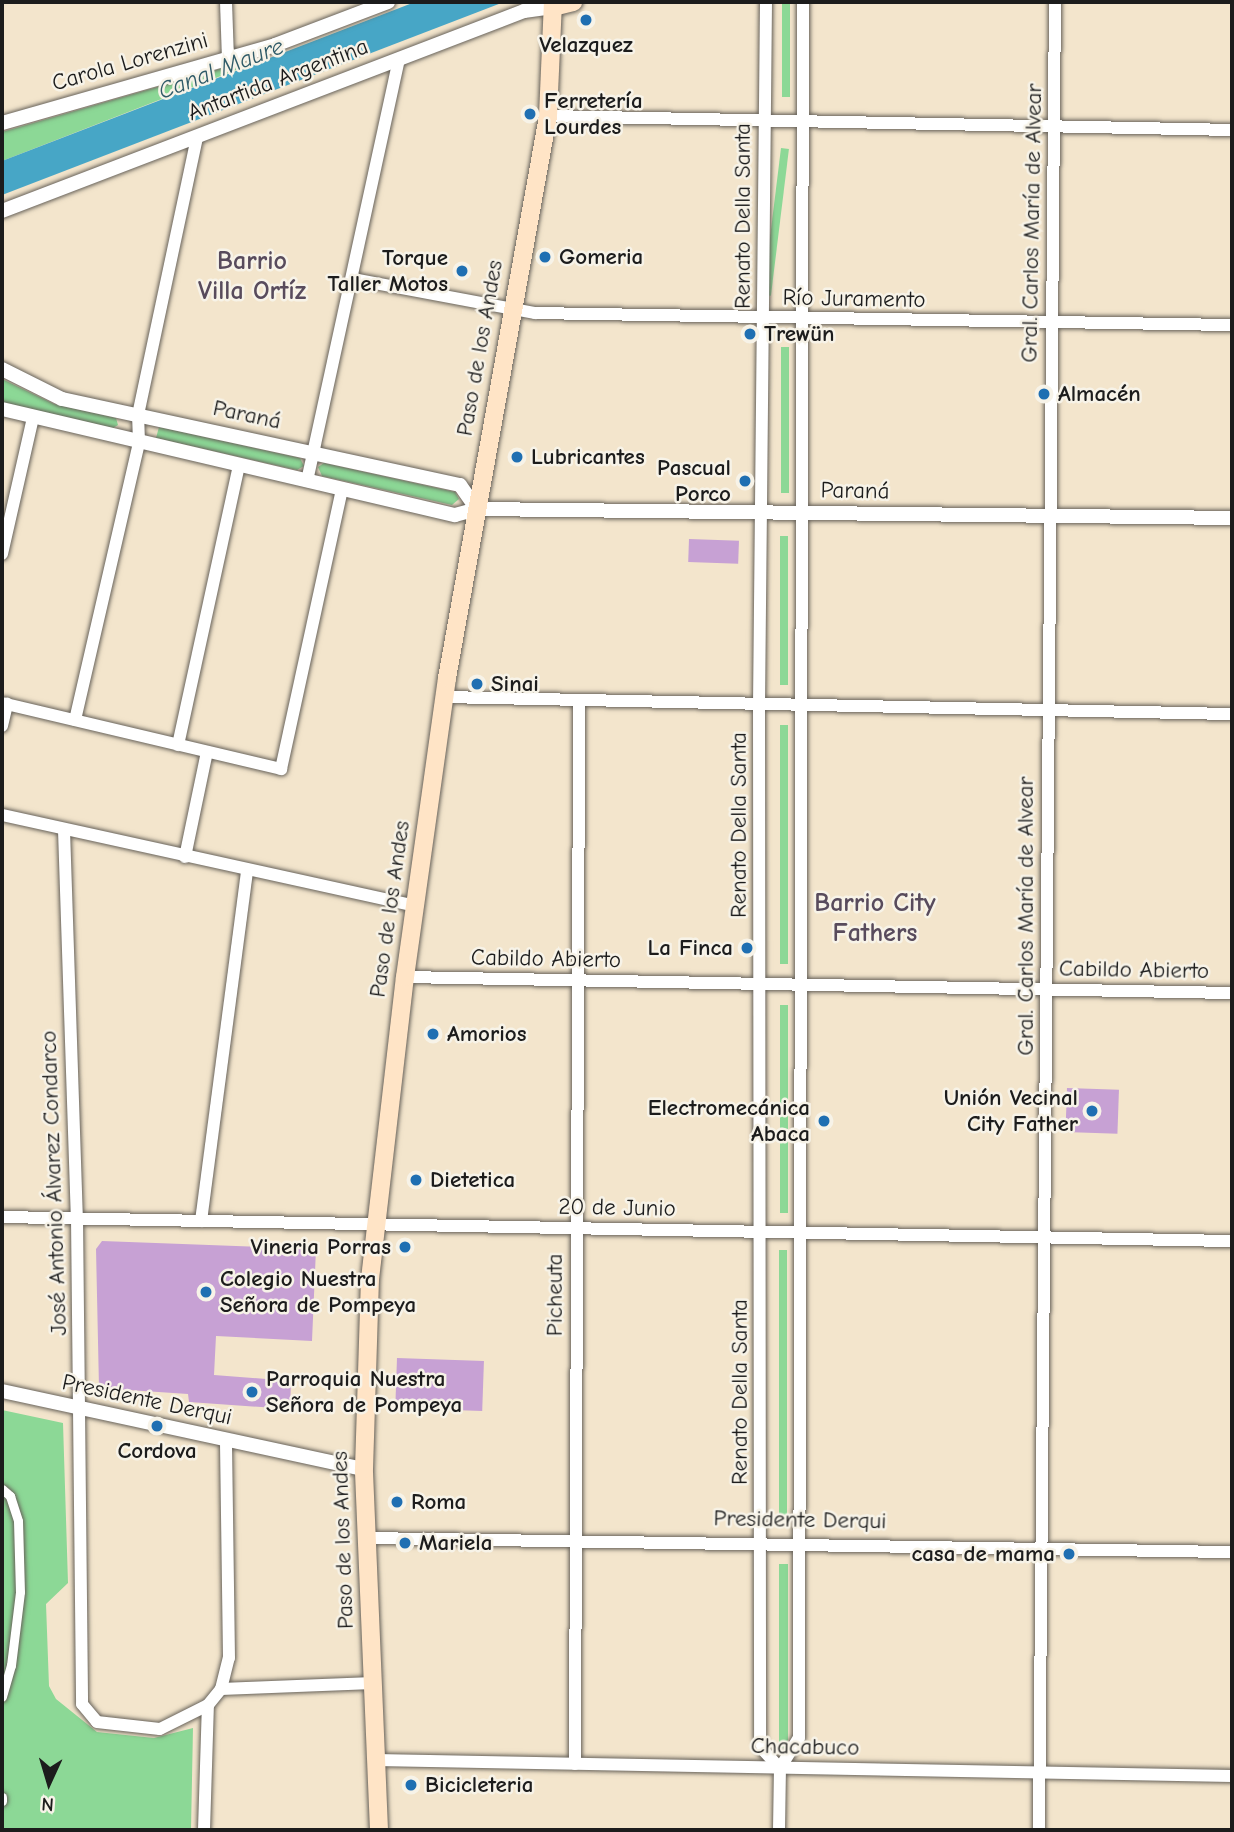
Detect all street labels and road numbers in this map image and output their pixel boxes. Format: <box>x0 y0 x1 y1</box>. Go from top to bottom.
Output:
street label: Carola Lorenzini <box>49 27 211 97</box>
street label: Antartida Argentina <box>184 33 372 127</box>
street label: Gral. Carlos María de Alvear <box>1016 83 1048 363</box>
street label: Renato Della Santa <box>729 123 757 309</box>
street label: Paso de los Andes <box>451 258 509 438</box>
street label: Río Juramento <box>782 284 926 314</box>
street label: Paraná <box>210 394 284 436</box>
street label: Paraná <box>820 477 890 505</box>
street label: Renato Della Santa <box>725 732 753 918</box>
street label: Gral. Carlos María de Alvear <box>1012 776 1040 1056</box>
street label: Paso de los Andes <box>364 819 416 999</box>
street label: Cabildo Abierto <box>471 944 621 974</box>
street label: Cabildo Abierto <box>1059 955 1209 985</box>
street label: José Antonio Álvarez Condarco <box>35 1030 73 1336</box>
street label: 20 de Junio <box>558 1193 676 1223</box>
street label: Picheuta <box>541 1254 569 1336</box>
street label: Renato Della Santa <box>726 1299 754 1485</box>
street label: Presidente Derqui <box>60 1369 234 1431</box>
street label: Paso de los Andes <box>326 1450 360 1630</box>
street label: Presidente Derqui <box>713 1505 887 1535</box>
street label: Chacabuco <box>750 1732 860 1762</box>

